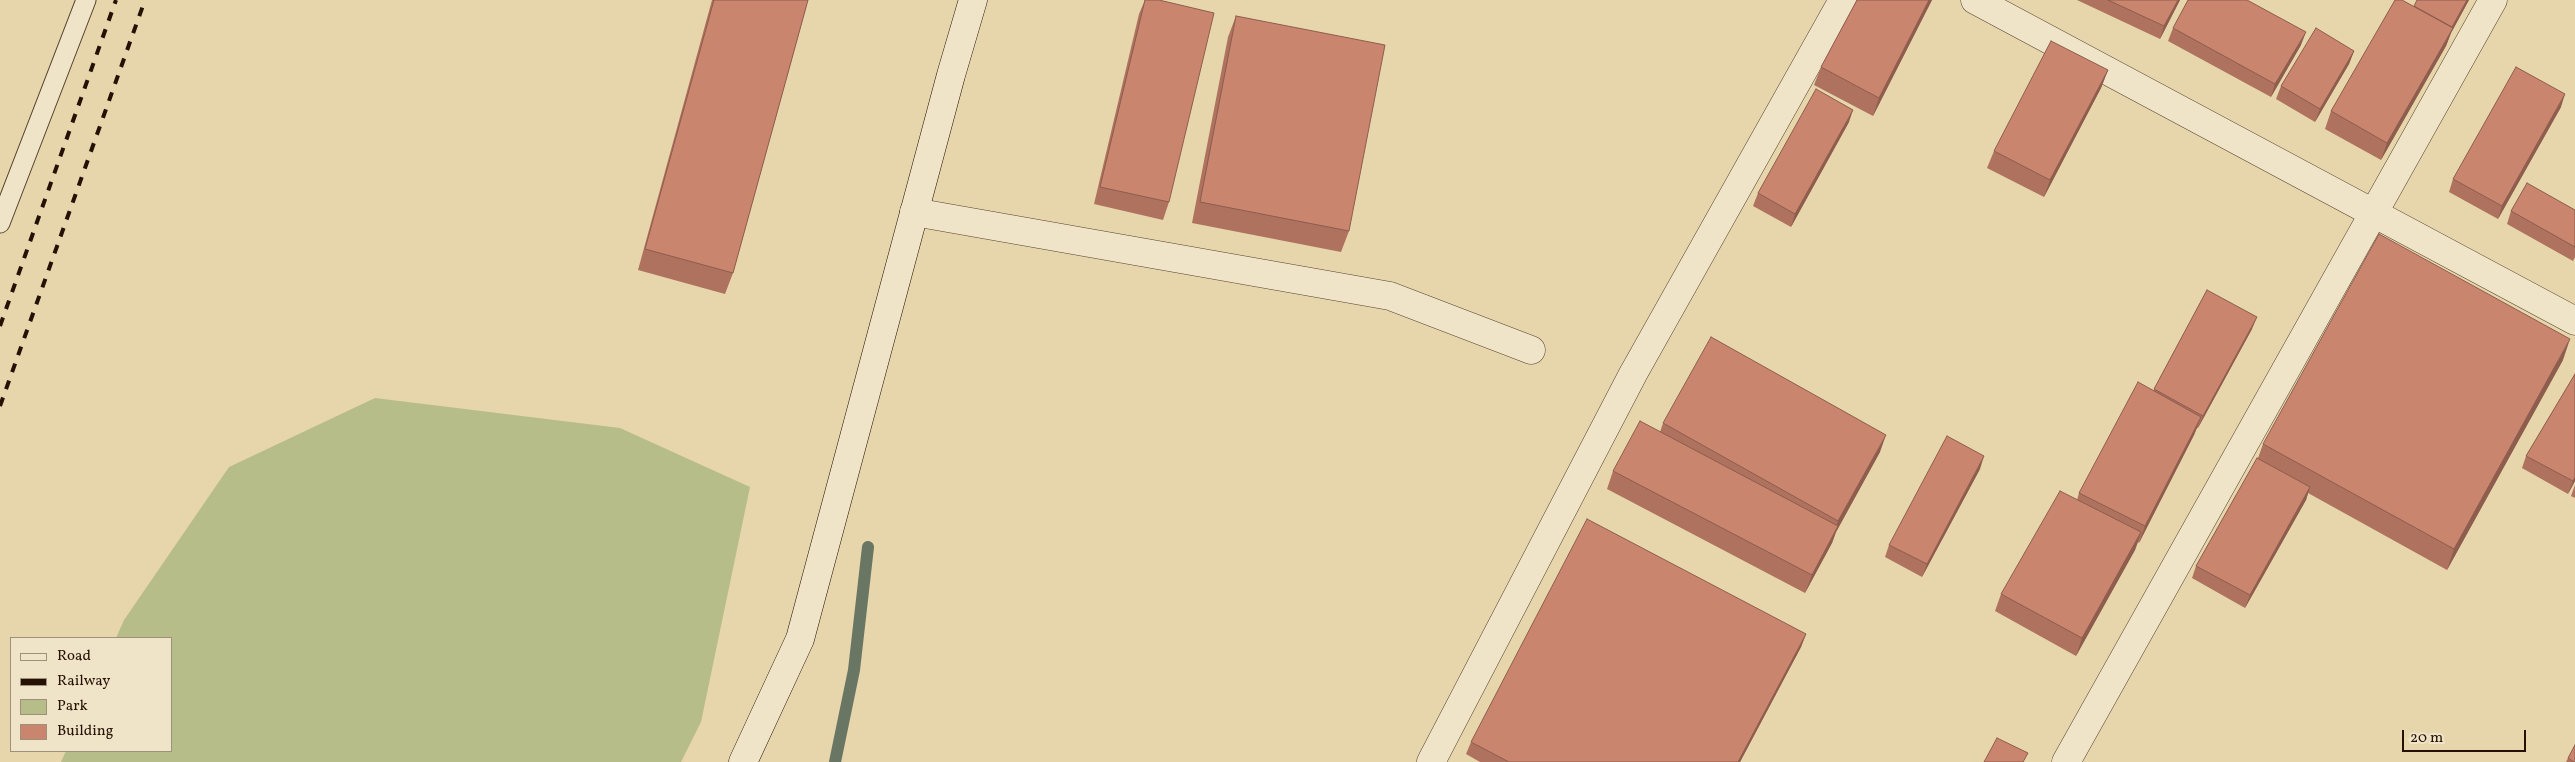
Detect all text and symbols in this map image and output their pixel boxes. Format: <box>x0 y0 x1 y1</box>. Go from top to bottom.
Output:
legend <box>10 637 172 752</box>
text: Road <box>57 646 91 667</box>
text: Railway <box>57 671 110 692</box>
text: Park <box>57 696 88 717</box>
scale bar <box>2405 720 2529 752</box>
text: Building <box>57 721 113 742</box>
text: 20 m <box>2410 728 2443 749</box>

